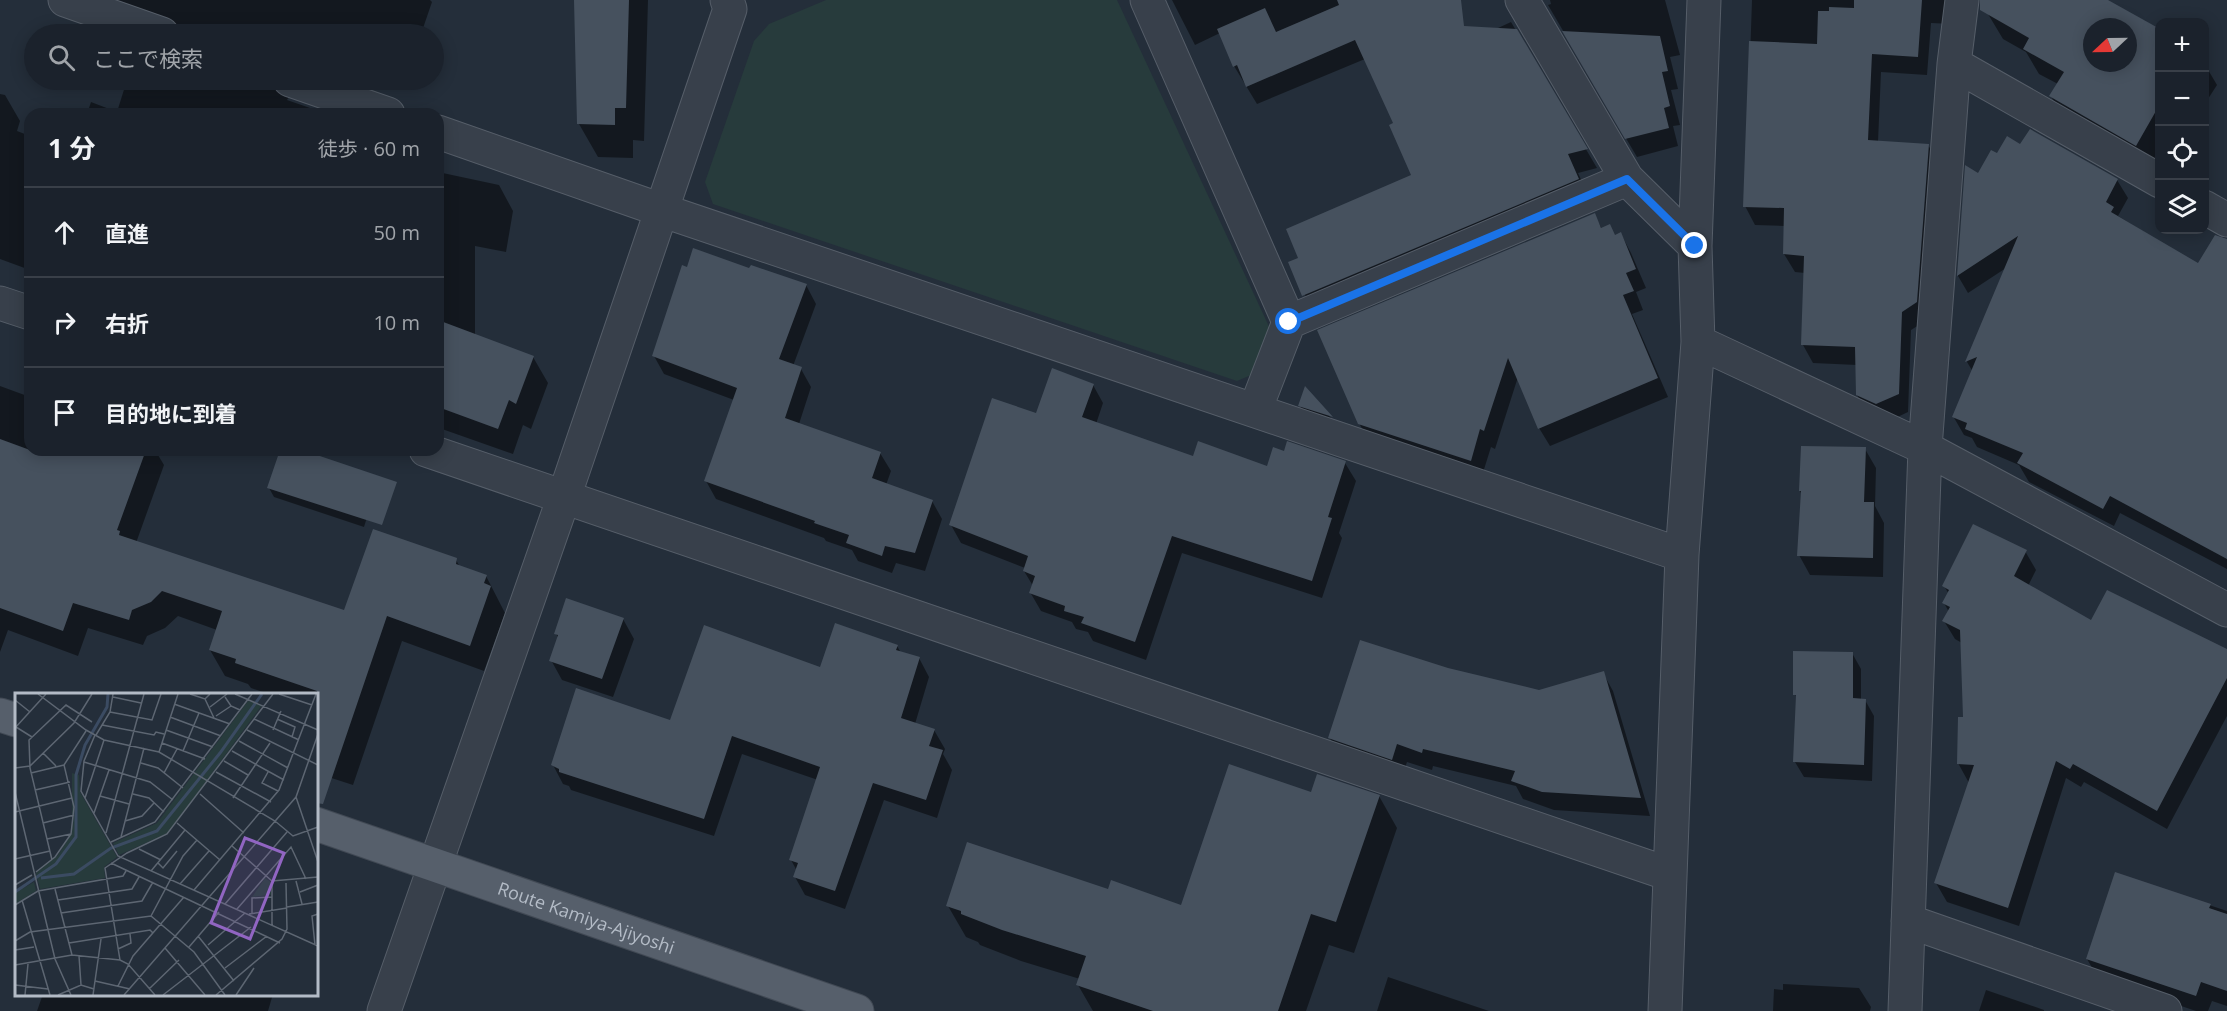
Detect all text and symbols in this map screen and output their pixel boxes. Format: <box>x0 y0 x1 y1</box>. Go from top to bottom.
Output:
north arrow <box>2083 18 2137 72</box>
map controls <box>2155 18 2209 234</box>
button: + <box>2155 18 2209 72</box>
search box <box>24 24 444 90</box>
icon: search <box>45 41 78 74</box>
text: ここで検索 <box>93 43 203 73</box>
button: − <box>2155 72 2209 126</box>
button: locate <box>2155 126 2209 180</box>
text: 1 分 <box>48 130 96 166</box>
text: 徒歩 · 60 m <box>318 135 420 162</box>
button: layers <box>2155 180 2209 234</box>
icon: ahead <box>48 216 81 249</box>
text: 直進 <box>105 218 149 248</box>
text: 50 m <box>373 219 420 246</box>
route end <box>1681 232 1707 258</box>
icon: right <box>48 306 81 339</box>
text: 右折 <box>105 308 149 338</box>
route start <box>1275 308 1301 334</box>
text: 10 m <box>373 309 420 336</box>
icon: arrive <box>48 396 81 429</box>
text: 目的地に到着 <box>105 398 237 428</box>
inset map <box>15 693 318 996</box>
street label: Route Kamiya-Ajiyoshi <box>495 876 678 959</box>

